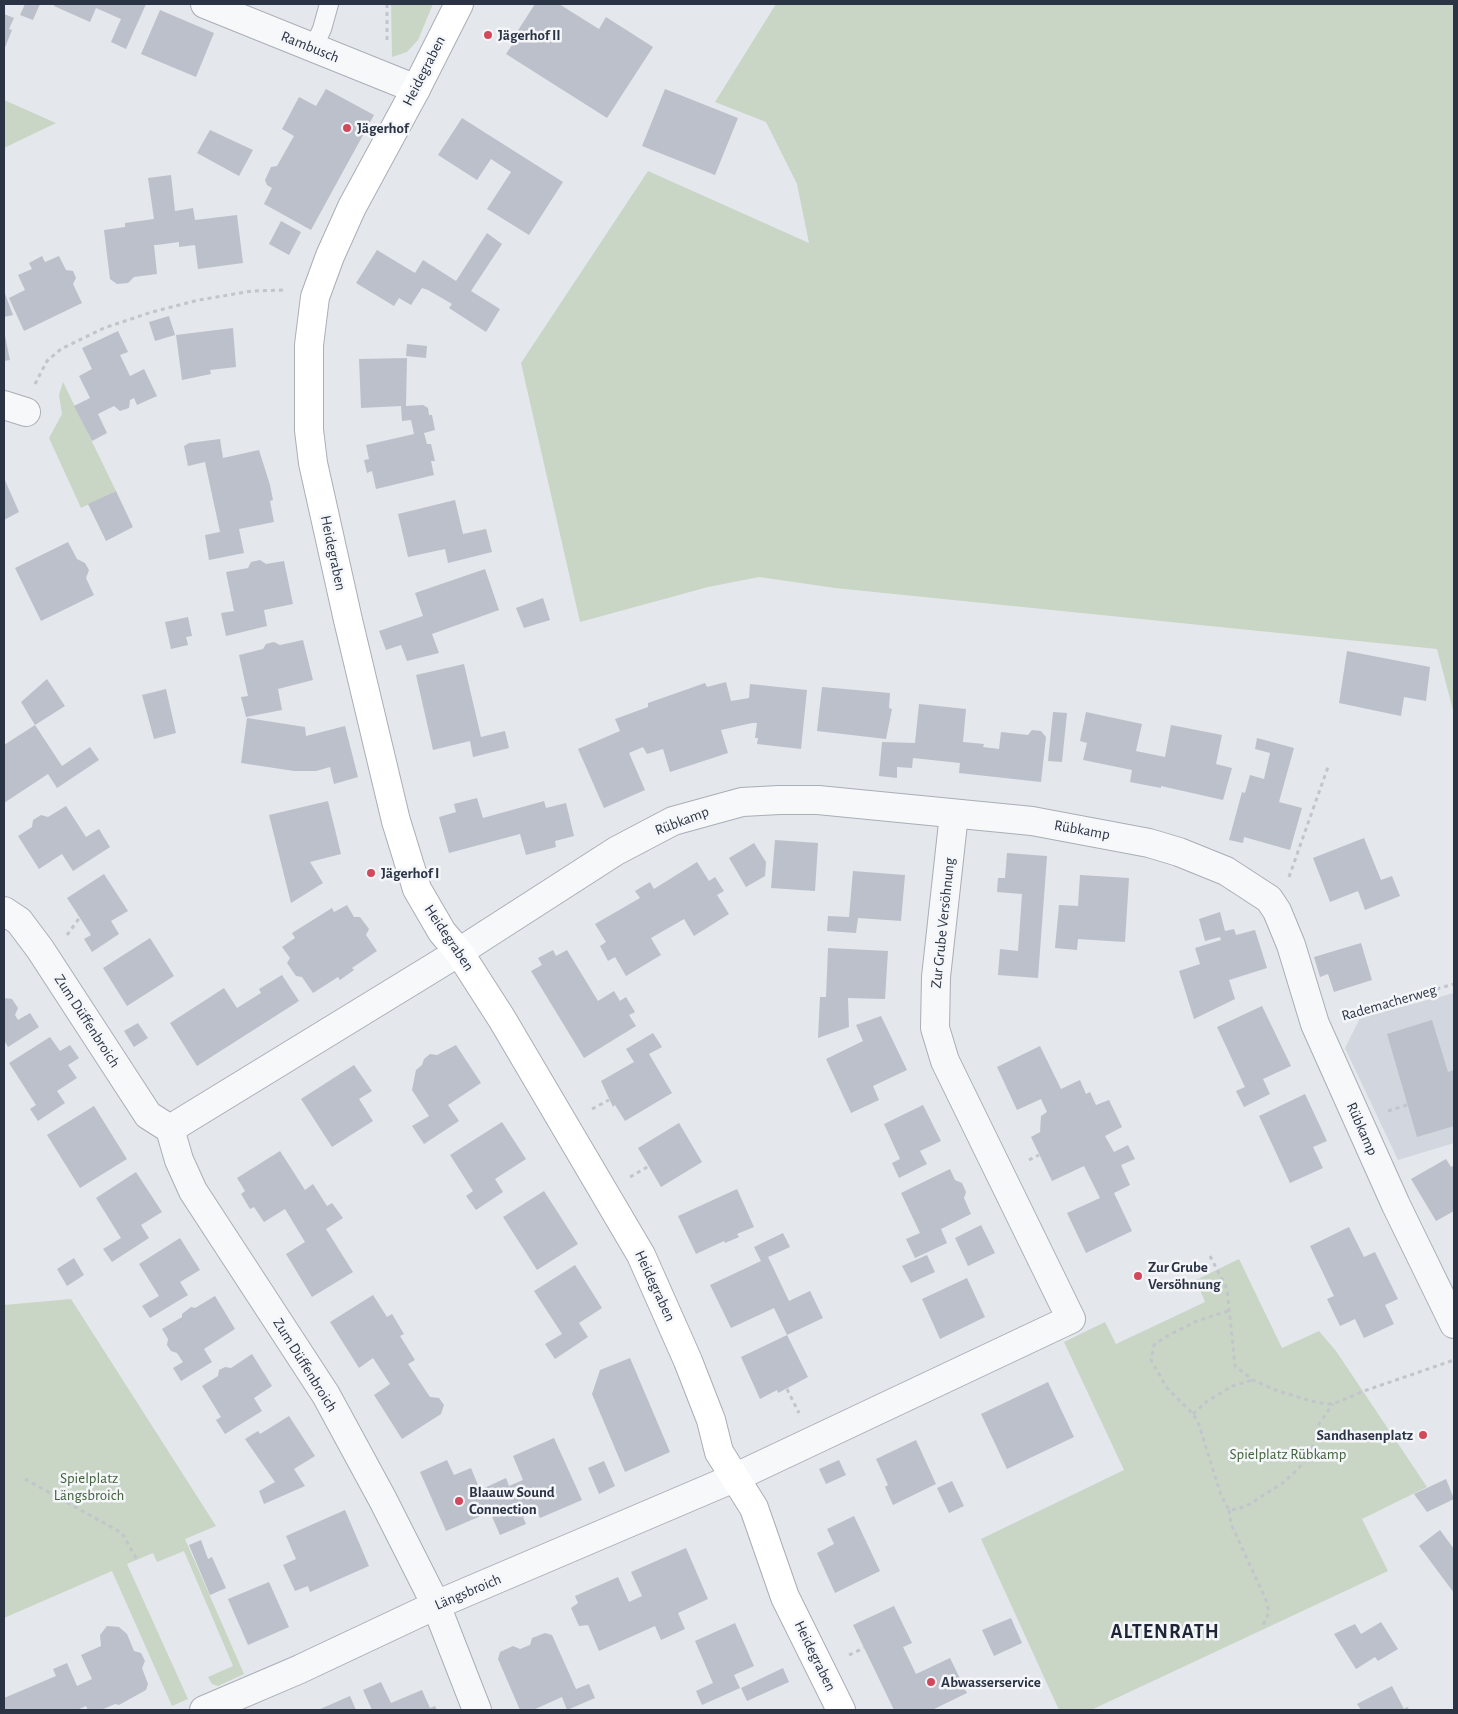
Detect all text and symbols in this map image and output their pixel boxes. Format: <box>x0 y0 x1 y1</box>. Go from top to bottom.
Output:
place label: Jägerhof II <box>498 26 561 44</box>
street label: Rambusch <box>278 27 342 67</box>
marker: Jägerhof II <box>482 29 494 41</box>
street label: Heidegraben <box>399 33 449 109</box>
place label: Jägerhof <box>357 119 409 137</box>
marker: Jägerhof <box>341 122 353 134</box>
street label: Heidegraben <box>316 514 350 592</box>
street label: Rübkamp <box>652 803 712 839</box>
street label: Rübkamp <box>1053 816 1111 844</box>
street label: Zur Grube Versöhnung <box>927 857 959 989</box>
place label: Jägerhof I <box>381 864 439 882</box>
marker: Jägerhof I <box>365 867 377 879</box>
street label: Heidegraben <box>420 901 478 975</box>
street label: Zum Düffenbroich <box>50 971 124 1071</box>
street label: Rademacherweg <box>1339 981 1439 1025</box>
street label: Rübkamp <box>1342 1100 1382 1158</box>
street label: Heidegraben <box>631 1248 679 1324</box>
place label: Zur Grube Versöhnung <box>1148 1258 1221 1293</box>
marker: Zur Grube Versöhnung <box>1132 1270 1144 1282</box>
street label: Zum Düffenbroich <box>269 1315 341 1415</box>
place label: Sandhasenplatz <box>1317 1426 1413 1444</box>
marker: Sandhasenplatz <box>1417 1429 1429 1441</box>
park label: Spielplatz Rübkamp <box>1229 1445 1347 1463</box>
park label: Spielplatz Längsbroich <box>54 1469 124 1504</box>
place label: Blaauw Sound Connection <box>469 1483 555 1518</box>
marker: Blaauw Sound Connection <box>453 1495 465 1507</box>
street label: Längsbroich <box>432 1570 504 1614</box>
street label: Heidegraben <box>790 1618 840 1694</box>
district label: ALTENRATH <box>1109 1620 1221 1644</box>
place label: Abwasserservice <box>941 1673 1041 1691</box>
marker: Abwasserservice <box>925 1676 937 1688</box>

